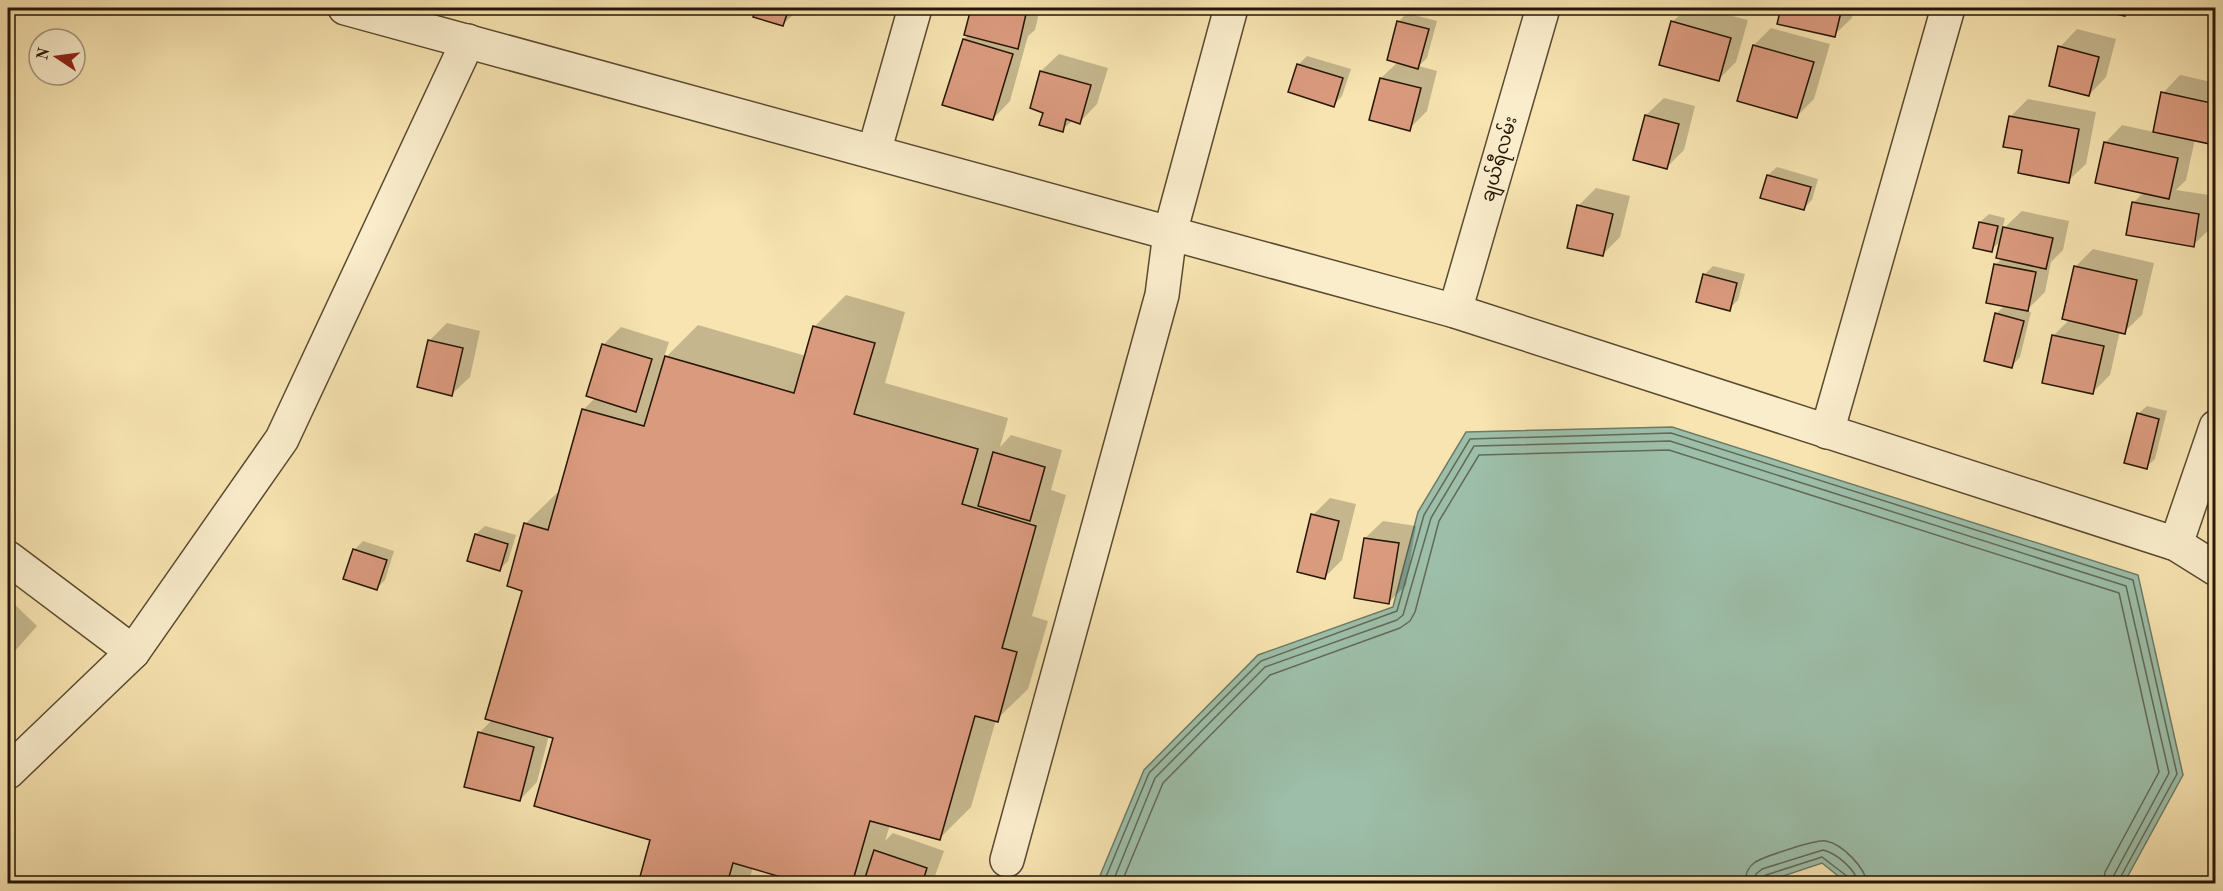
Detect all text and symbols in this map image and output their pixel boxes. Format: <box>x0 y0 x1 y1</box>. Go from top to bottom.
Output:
north arrow <box>27 27 87 87</box>
text: N <box>35 46 54 62</box>
street label: ချယ်ရီလမ်း <box>1473 113 1526 205</box>

